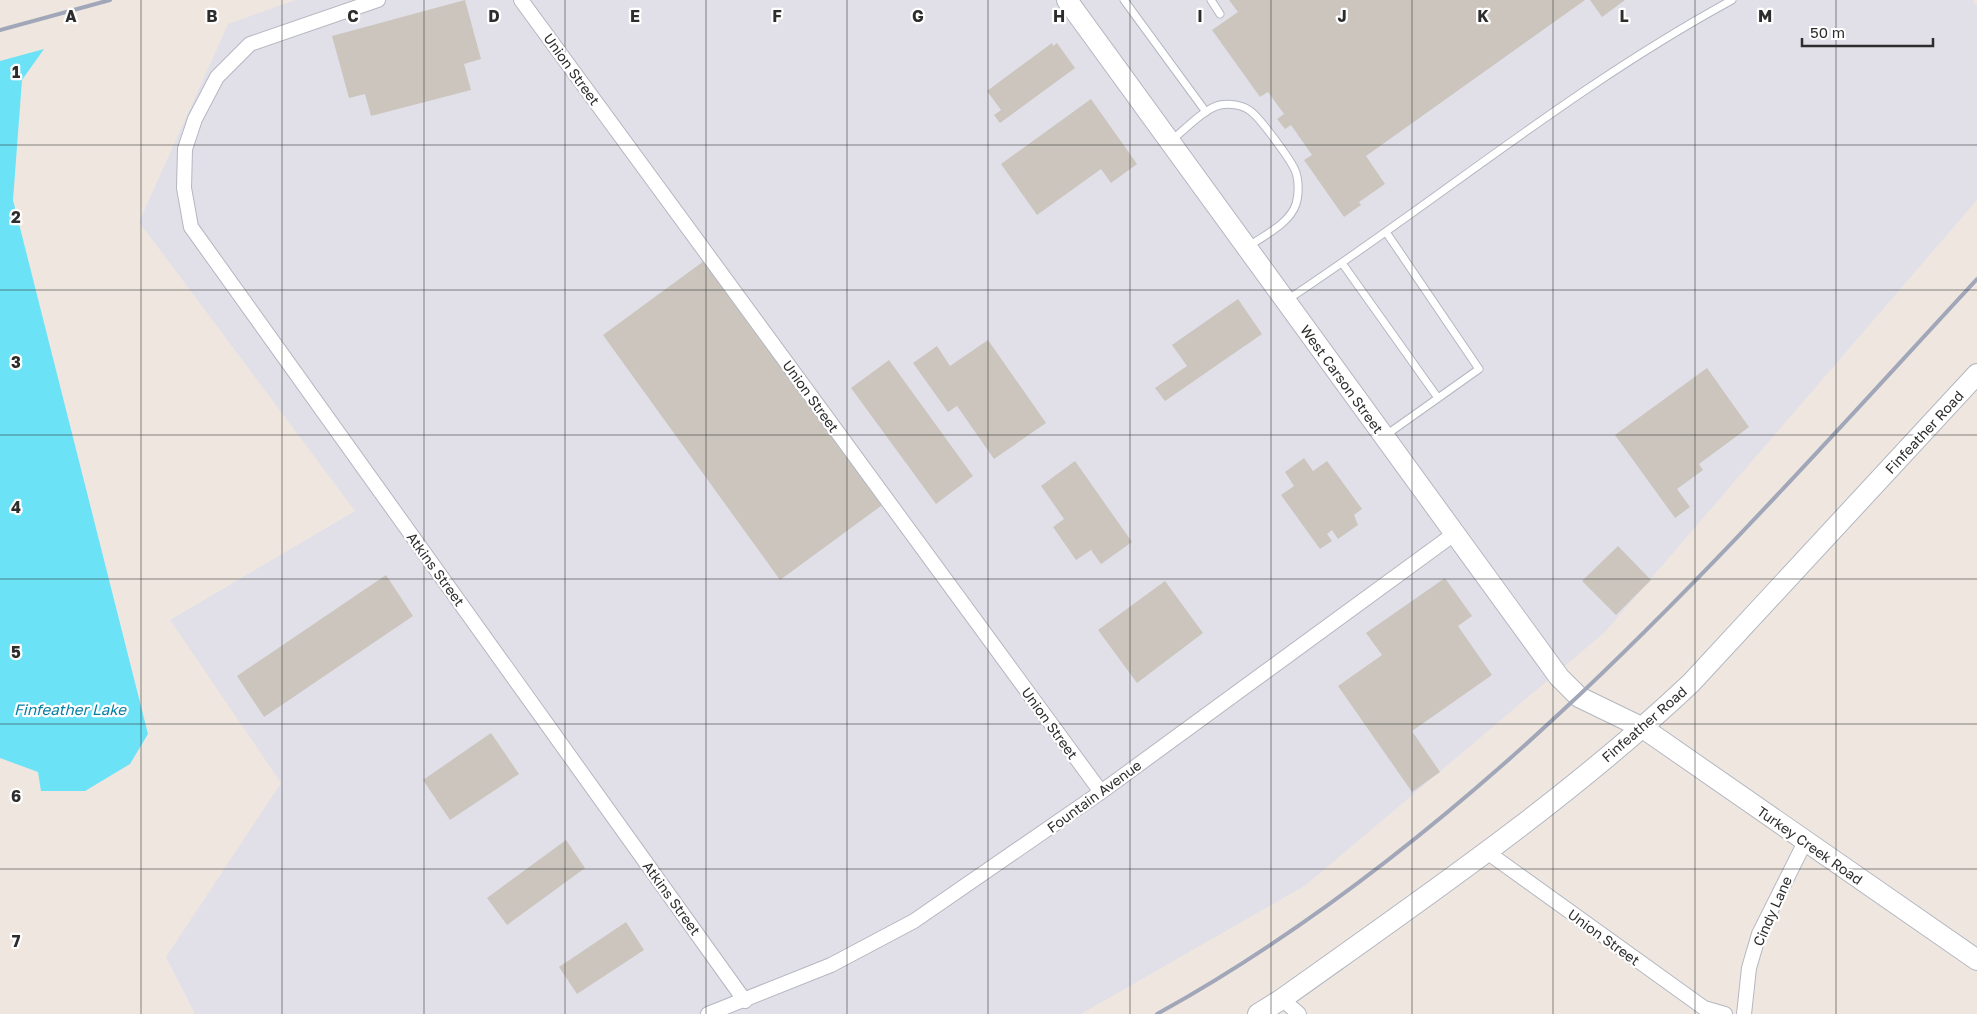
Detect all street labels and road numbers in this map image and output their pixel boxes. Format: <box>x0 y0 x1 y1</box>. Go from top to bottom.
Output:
street label: Union Street <box>540 30 604 108</box>
street label: West Carson Street <box>1297 322 1387 436</box>
street label: Union Street <box>779 357 843 435</box>
street label: Finfeather Road <box>1881 387 1967 477</box>
street label: Atkins Street <box>404 529 468 609</box>
street label: Finfeather Road <box>1598 682 1690 766</box>
street label: Union Street <box>1018 684 1082 762</box>
street label: Fountain Avenue <box>1044 756 1144 836</box>
street label: Turkey Creek Road <box>1754 802 1866 888</box>
street label: Atkins Street <box>640 858 704 938</box>
street label: Cindy Lane <box>1749 873 1795 949</box>
street label: Union Street <box>1565 905 1643 969</box>

